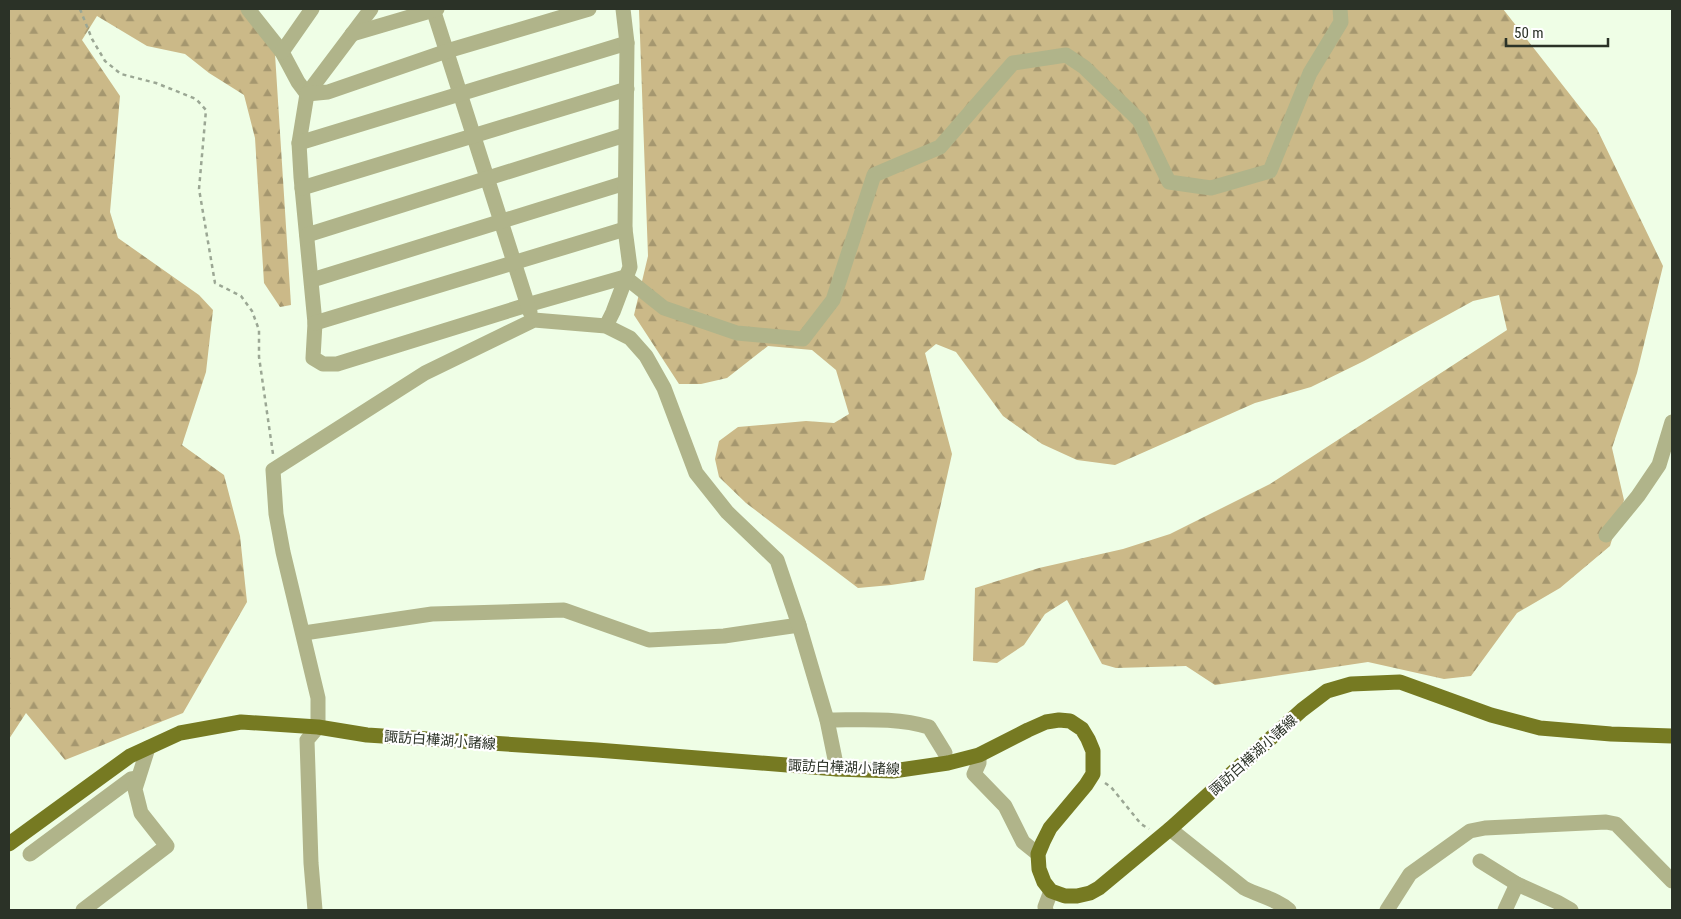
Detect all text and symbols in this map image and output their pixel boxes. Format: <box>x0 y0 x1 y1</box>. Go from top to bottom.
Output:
scale bar <box>1506 15 1608 47</box>
text: 50 m <box>1514 24 1544 42</box>
street label: 諏訪白樺湖小諸線 <box>1206 712 1300 798</box>
street label: 諏訪白樺湖小諸線 <box>384 728 496 752</box>
street label: 諏訪白樺湖小諸線 <box>788 757 900 777</box>

